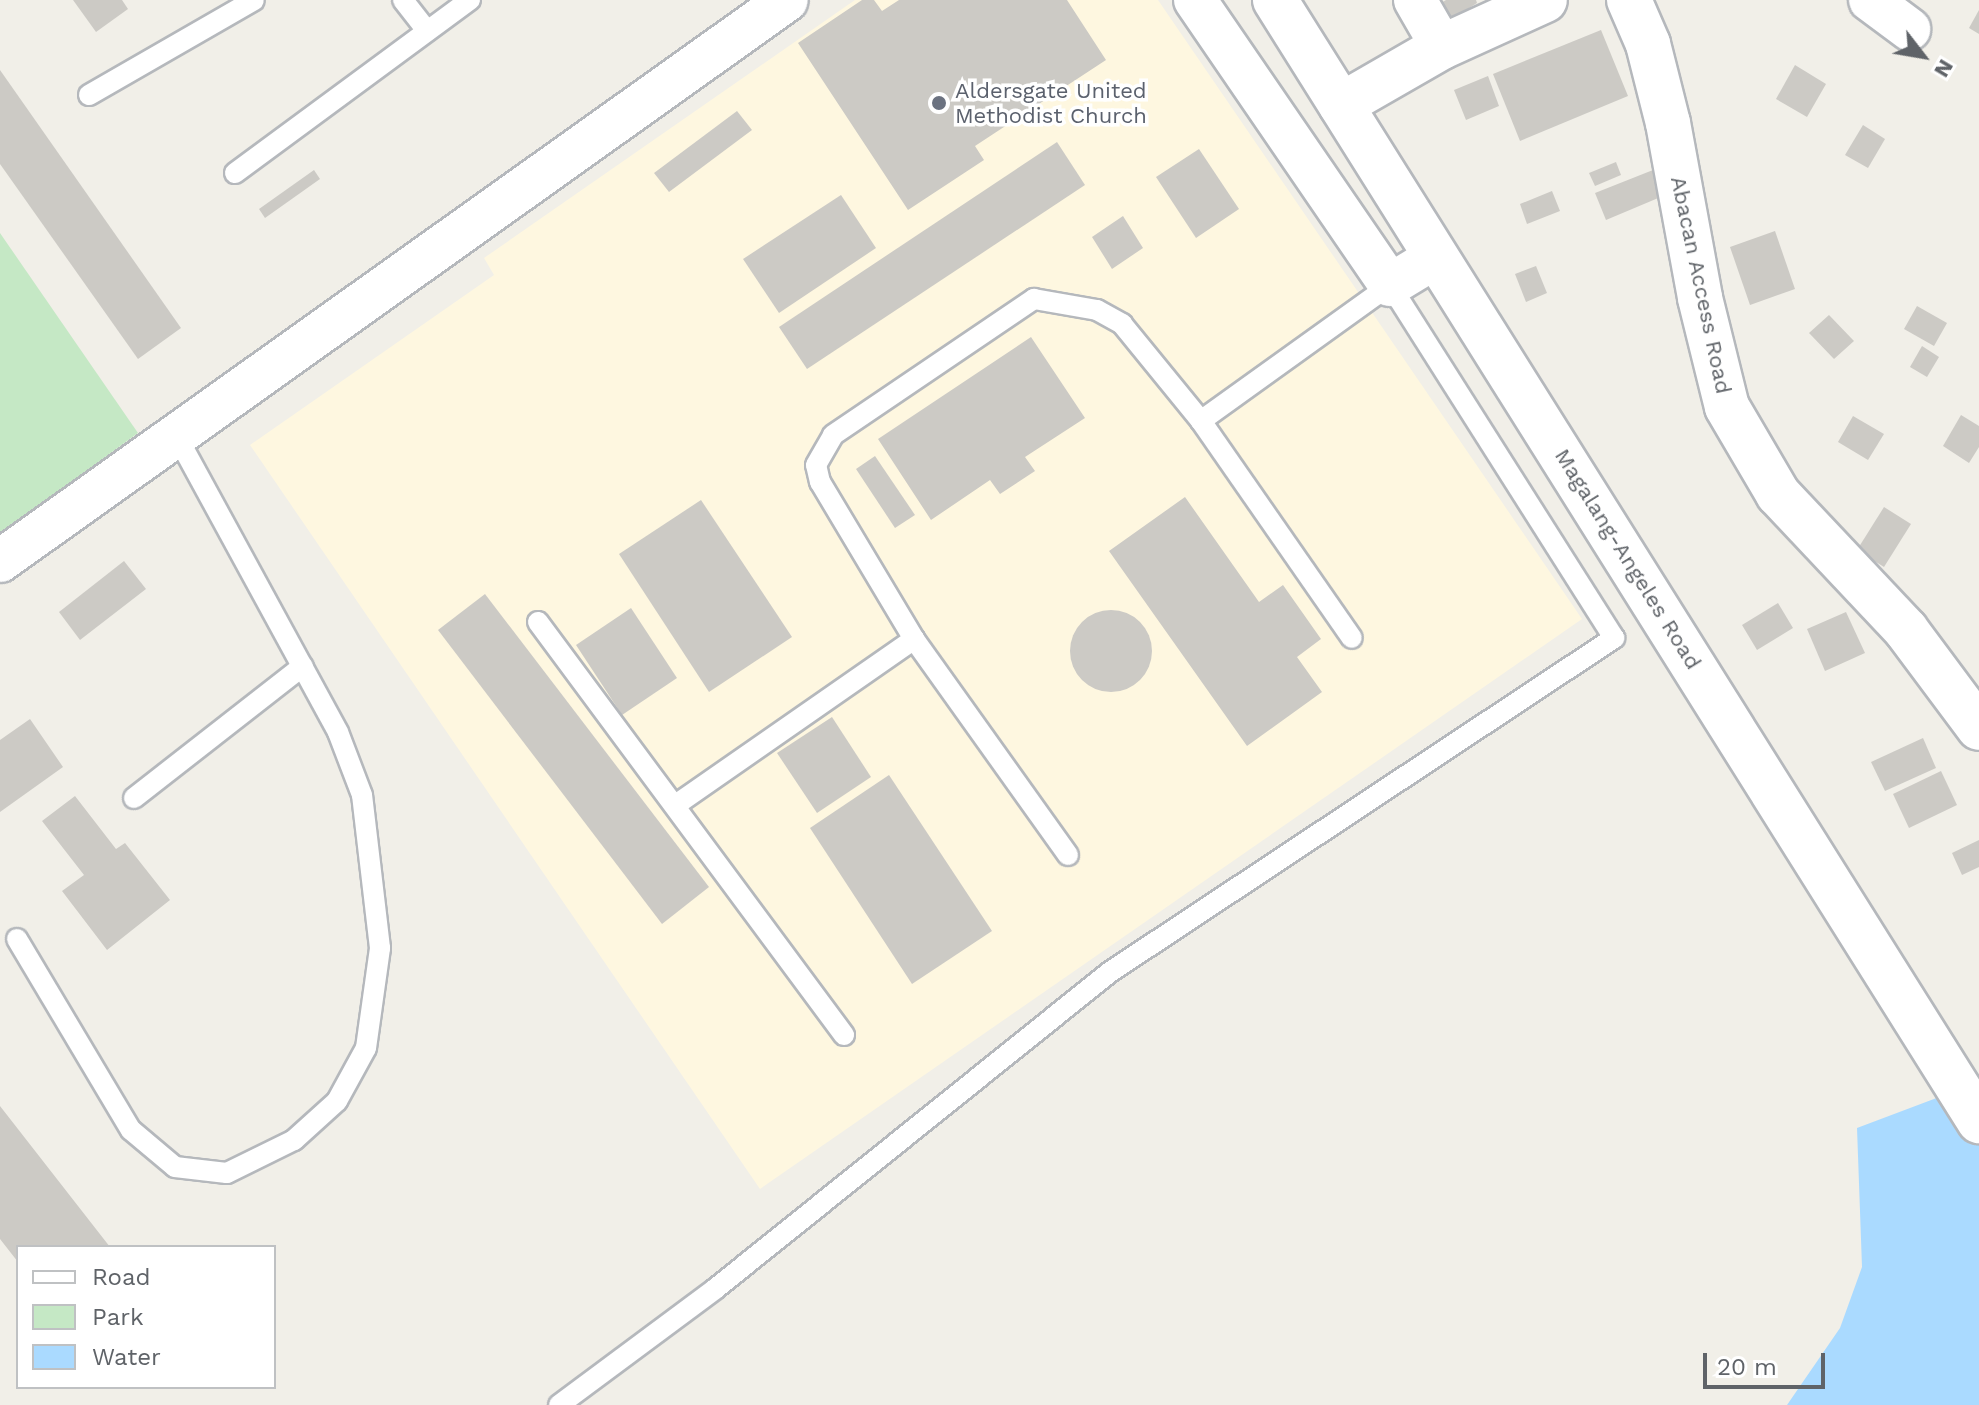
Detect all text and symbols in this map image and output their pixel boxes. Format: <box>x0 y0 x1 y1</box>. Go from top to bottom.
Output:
north arrow <box>1883 16 1963 96</box>
text: N <box>1929 55 1959 82</box>
place label: Aldersgate United Methodist Church <box>955 77 1147 128</box>
marker: Aldersgate United Methodist Church <box>930 94 948 112</box>
street label: Abacan Access Road <box>1665 173 1737 397</box>
street label: Magalang-Angeles Road <box>1549 444 1707 674</box>
legend <box>16 1245 276 1389</box>
text: Road <box>92 1263 151 1291</box>
text: Park <box>92 1303 144 1331</box>
scale bar <box>1707 1337 1829 1387</box>
text: Water <box>92 1343 161 1371</box>
text: 20 m <box>1717 1353 1777 1381</box>

